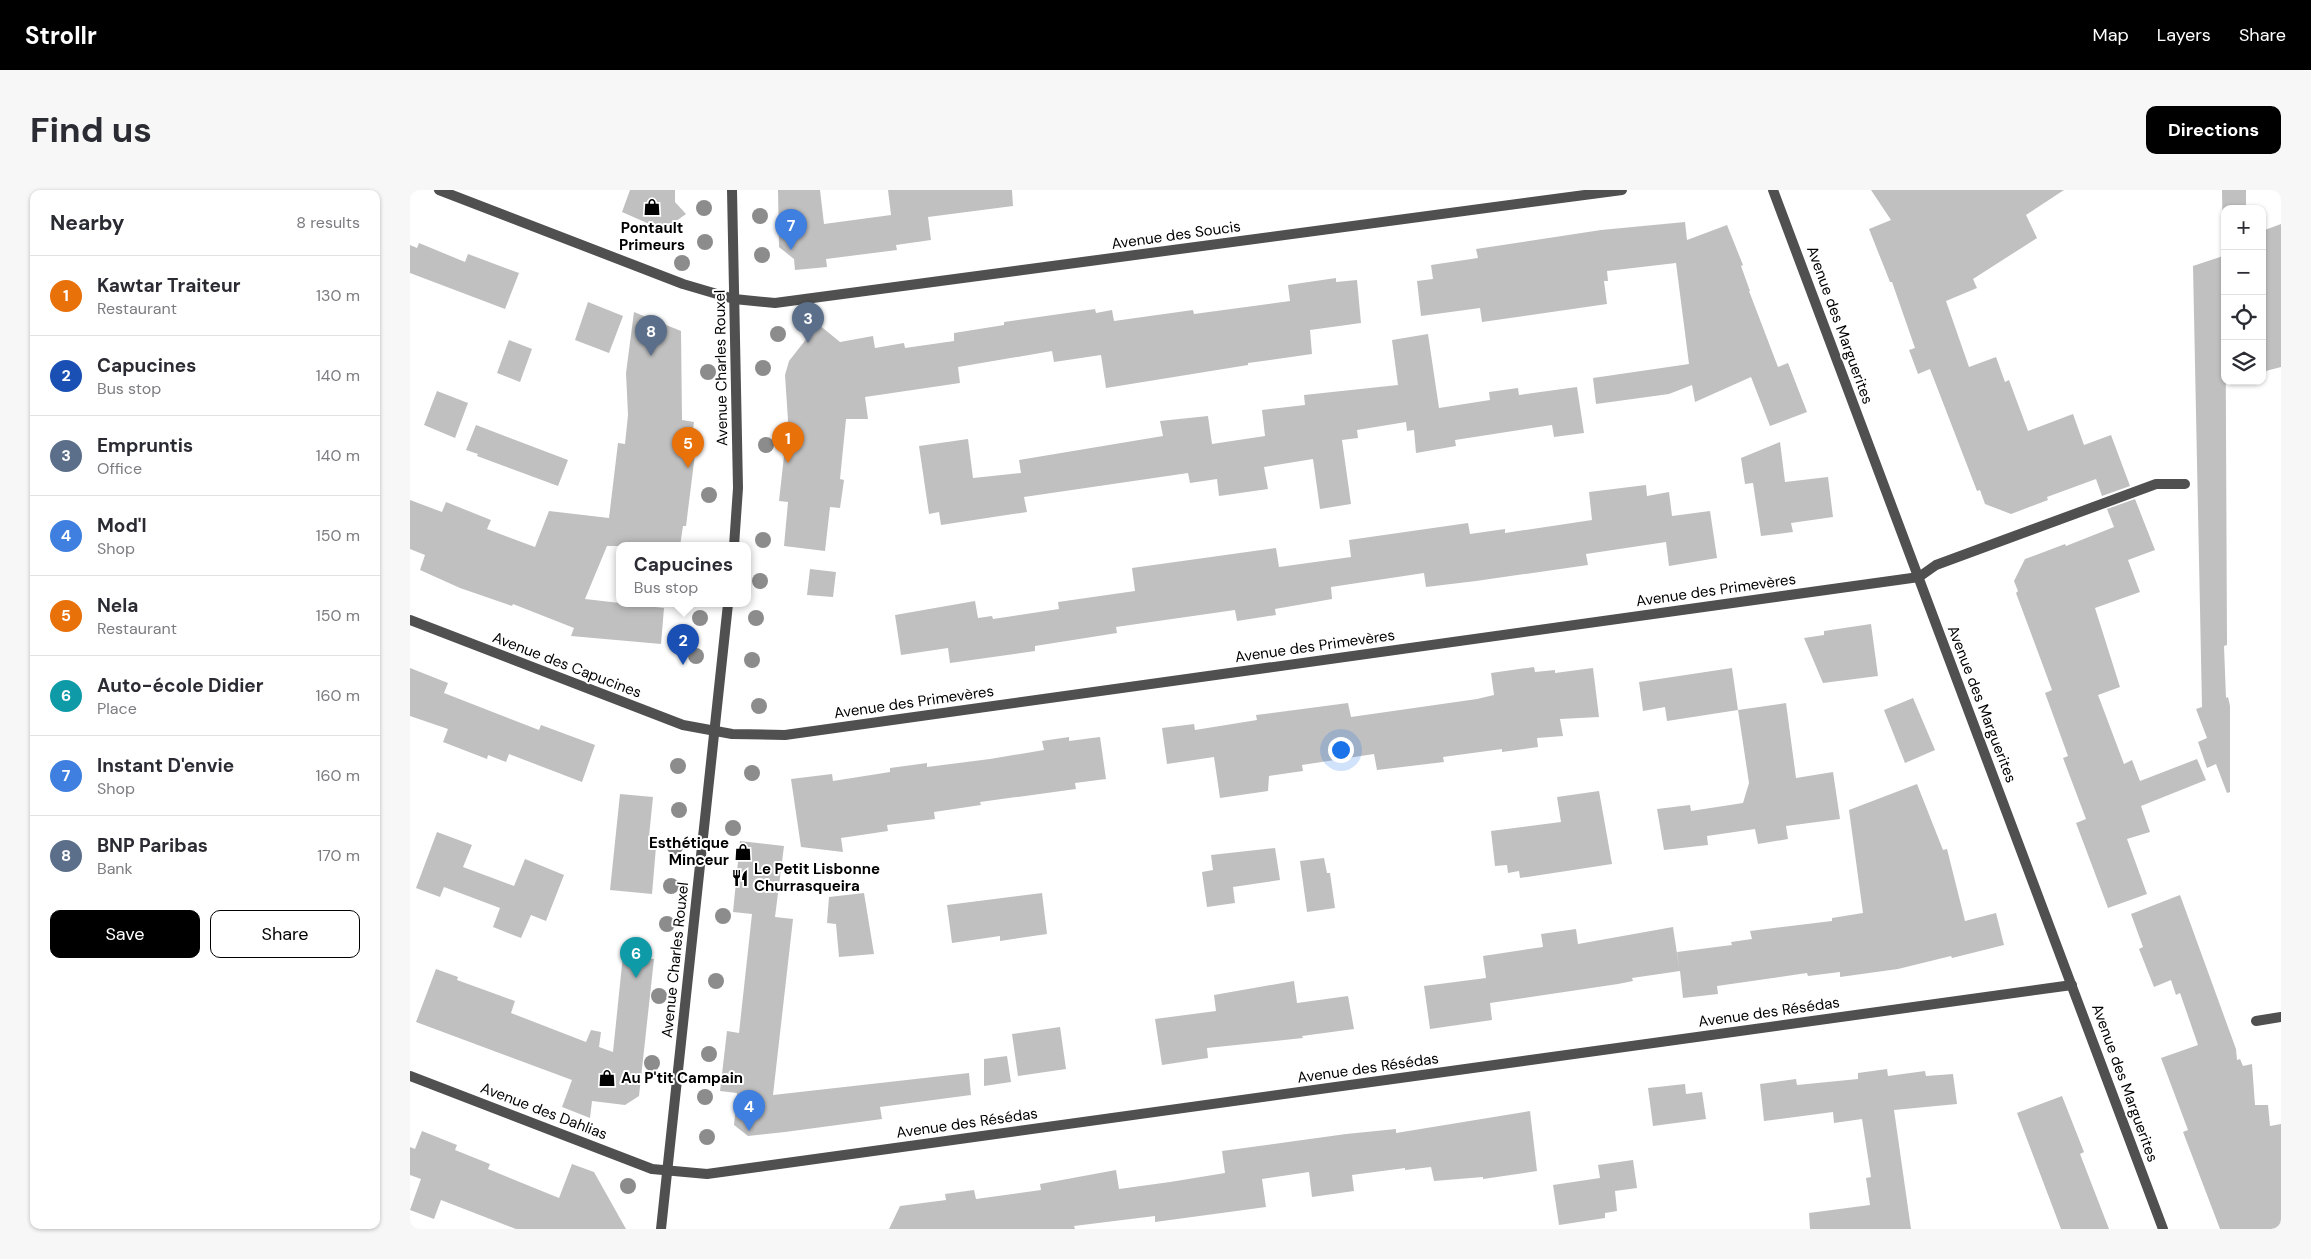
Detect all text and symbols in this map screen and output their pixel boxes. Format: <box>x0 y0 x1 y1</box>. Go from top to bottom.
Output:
text: Strollr <box>25 20 97 51</box>
text: Map <box>2093 23 2129 47</box>
text: Layers <box>2157 23 2211 47</box>
text: Share <box>2239 23 2286 47</box>
button: Directions <box>2146 106 2281 154</box>
text: Find us <box>30 107 152 153</box>
shop icon: Pontault Primeurs <box>642 197 662 217</box>
map controls <box>2221 205 2266 385</box>
button: + <box>2221 205 2266 250</box>
text: Nearby <box>50 209 124 237</box>
pin: 7 <box>775 209 807 250</box>
text: 8 results <box>296 212 360 233</box>
street label: Avenue des Soucis <box>1110 216 1242 254</box>
place label: Pontault Primeurs <box>619 218 685 255</box>
street label: Avenue des Marguerites <box>1802 243 1878 407</box>
button: − <box>2221 250 2266 295</box>
text: Kawtar Traiteur <box>97 273 240 298</box>
text: 1 <box>63 285 69 306</box>
text: 130 m <box>316 285 360 306</box>
street label: Avenue Charles Rouxel <box>710 290 732 446</box>
button: locate <box>2221 295 2266 340</box>
text: Restaurant <box>97 298 177 319</box>
pin: 3 <box>792 302 824 343</box>
pin: 8 <box>635 315 667 356</box>
button: layers <box>2221 340 2266 385</box>
text: Capucines <box>97 353 196 378</box>
text: 2 <box>61 365 71 386</box>
text: 140 m <box>316 365 360 386</box>
text: Bus stop <box>97 378 161 399</box>
pin: 1 <box>772 422 804 463</box>
pin: 5 <box>672 427 704 468</box>
text: Empruntis <box>97 433 193 458</box>
text: 3 <box>61 445 71 466</box>
text: 140 m <box>316 445 360 466</box>
text: Office <box>97 458 142 479</box>
text: Mod'l <box>97 513 147 538</box>
text: 4 <box>61 525 71 546</box>
text: 150 m <box>316 525 360 546</box>
text: Shop <box>97 538 135 559</box>
popup <box>616 542 751 607</box>
text: Capucines <box>634 552 733 577</box>
street label: Avenue des Primevères <box>1635 569 1797 611</box>
text: Bus stop <box>634 577 698 598</box>
text: Nela <box>97 593 139 618</box>
text: 5 <box>61 605 71 626</box>
text: 150 m <box>316 605 360 626</box>
text: Restaurant <box>97 618 177 639</box>
street label: Avenue des Marguerites <box>1943 623 2021 785</box>
pin: 2 <box>667 624 699 665</box>
street label: Avenue des Primevères <box>1234 625 1396 667</box>
street label: Avenue des Capucines <box>490 627 644 703</box>
text: Auto-école Didier <box>97 673 264 698</box>
street label: Avenue des Primevères <box>833 681 995 723</box>
text: 6 <box>61 685 71 706</box>
text: 160 m <box>316 685 360 706</box>
text: Place <box>97 698 137 719</box>
your location <box>1328 737 1354 763</box>
text: Instant D'envie <box>97 753 234 778</box>
text: 7 <box>62 765 70 786</box>
text: 160 m <box>316 765 360 786</box>
text: Shop <box>97 778 135 799</box>
text: BNP Paribas <box>97 833 208 858</box>
place label: Esthétique Minceur <box>649 833 729 870</box>
shop icon: Esthétique Minceur <box>733 842 753 862</box>
text: 8 <box>61 845 71 866</box>
text: 170 m <box>317 845 360 866</box>
text: Bank <box>97 858 133 879</box>
place label: Le Petit Lisbonne Churrasqueira <box>754 859 880 896</box>
restaurant icon: Le Petit Lisbonne Churrasqueira <box>730 868 750 888</box>
street label: Avenue Charles Rouxel <box>657 881 693 1039</box>
button: Save <box>50 910 200 958</box>
button: Share <box>210 910 360 958</box>
pin: 6 <box>620 937 652 978</box>
street label: Avenue des Résédas <box>1697 992 1841 1032</box>
street label: Avenue des Marguerites <box>2087 1001 2163 1165</box>
street label: Avenue des Résédas <box>1296 1048 1440 1088</box>
shop icon: Au P'tit Campain <box>597 1068 617 1088</box>
place label: Au P'tit Campain <box>621 1068 743 1088</box>
street label: Avenue des Dahlias <box>478 1078 610 1144</box>
pin: 4 <box>733 1090 765 1131</box>
street label: Avenue des Résédas <box>895 1103 1039 1143</box>

